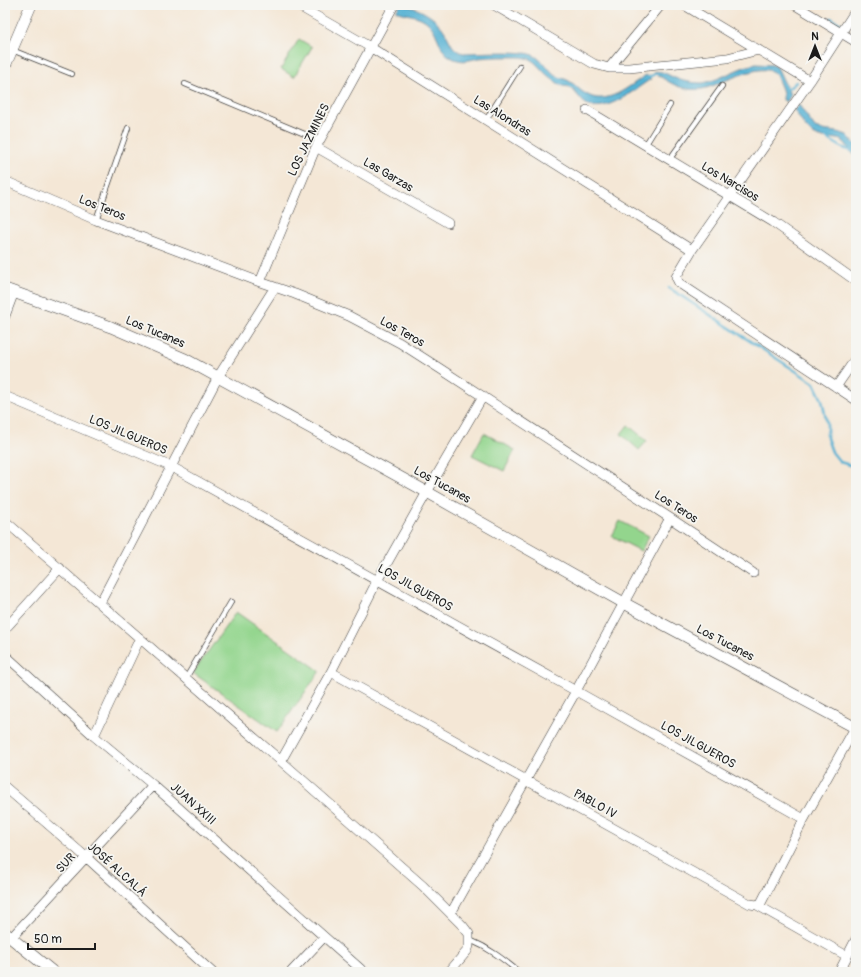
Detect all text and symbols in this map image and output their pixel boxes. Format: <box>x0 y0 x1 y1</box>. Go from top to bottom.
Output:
north arrow <box>795 26 835 66</box>
text: N <box>811 30 819 43</box>
street label: Las Alondras <box>470 92 534 140</box>
street label: LOS JAZMINES <box>285 101 333 179</box>
street label: Las Garzas <box>360 155 416 196</box>
street label: Los Narcisos <box>698 159 762 205</box>
street label: Los Teros <box>77 192 128 224</box>
street label: Los Tucanes <box>123 313 187 351</box>
street label: Los Teros <box>377 314 428 351</box>
street label: LOS JILGUEROS <box>87 412 169 458</box>
street label: Los Tucanes <box>411 463 474 507</box>
street label: Los Teros <box>651 487 701 527</box>
street label: LOS JILGUEROS <box>375 561 455 615</box>
street label: Los Tucanes <box>694 622 757 665</box>
street label: LOS JILGUEROS <box>658 718 738 772</box>
street label: JUAN XXIII <box>167 780 219 828</box>
street label: PABLO IV <box>571 786 619 822</box>
street label: JOSÉ ALCALÁ <box>84 839 150 900</box>
street label: SUR <box>53 850 79 876</box>
scale bar <box>28 925 95 951</box>
text: 50 m <box>34 932 62 947</box>

